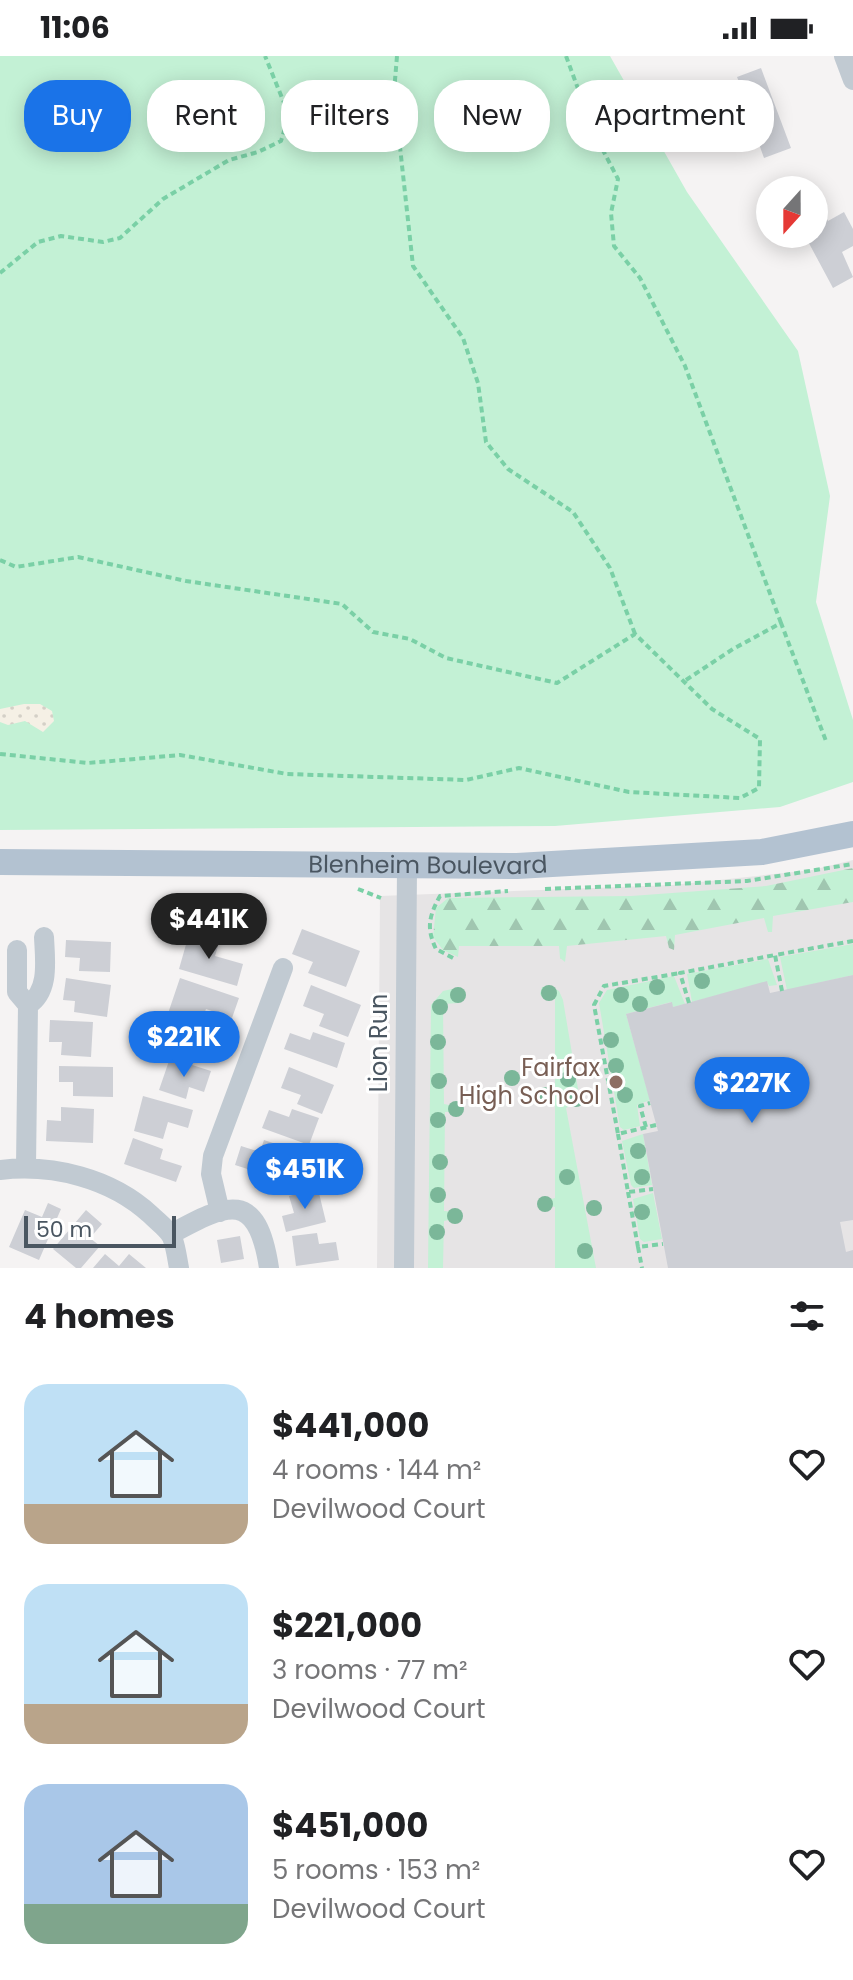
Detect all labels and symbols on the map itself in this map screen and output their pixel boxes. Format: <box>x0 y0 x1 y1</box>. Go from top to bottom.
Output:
north arrow <box>756 176 828 248</box>
street label: Blenheim Boulevard <box>308 847 549 882</box>
pin: $441K <box>153 893 265 961</box>
street label: Lion Run <box>362 994 395 1092</box>
pin: $221K <box>128 1011 240 1079</box>
place label: Fairfax High School <box>459 1051 600 1112</box>
pin: $227K <box>696 1057 808 1125</box>
marker: Fairfax High School <box>607 1073 625 1091</box>
pin: $451K <box>249 1143 361 1211</box>
scale bar <box>24 1212 176 1248</box>

